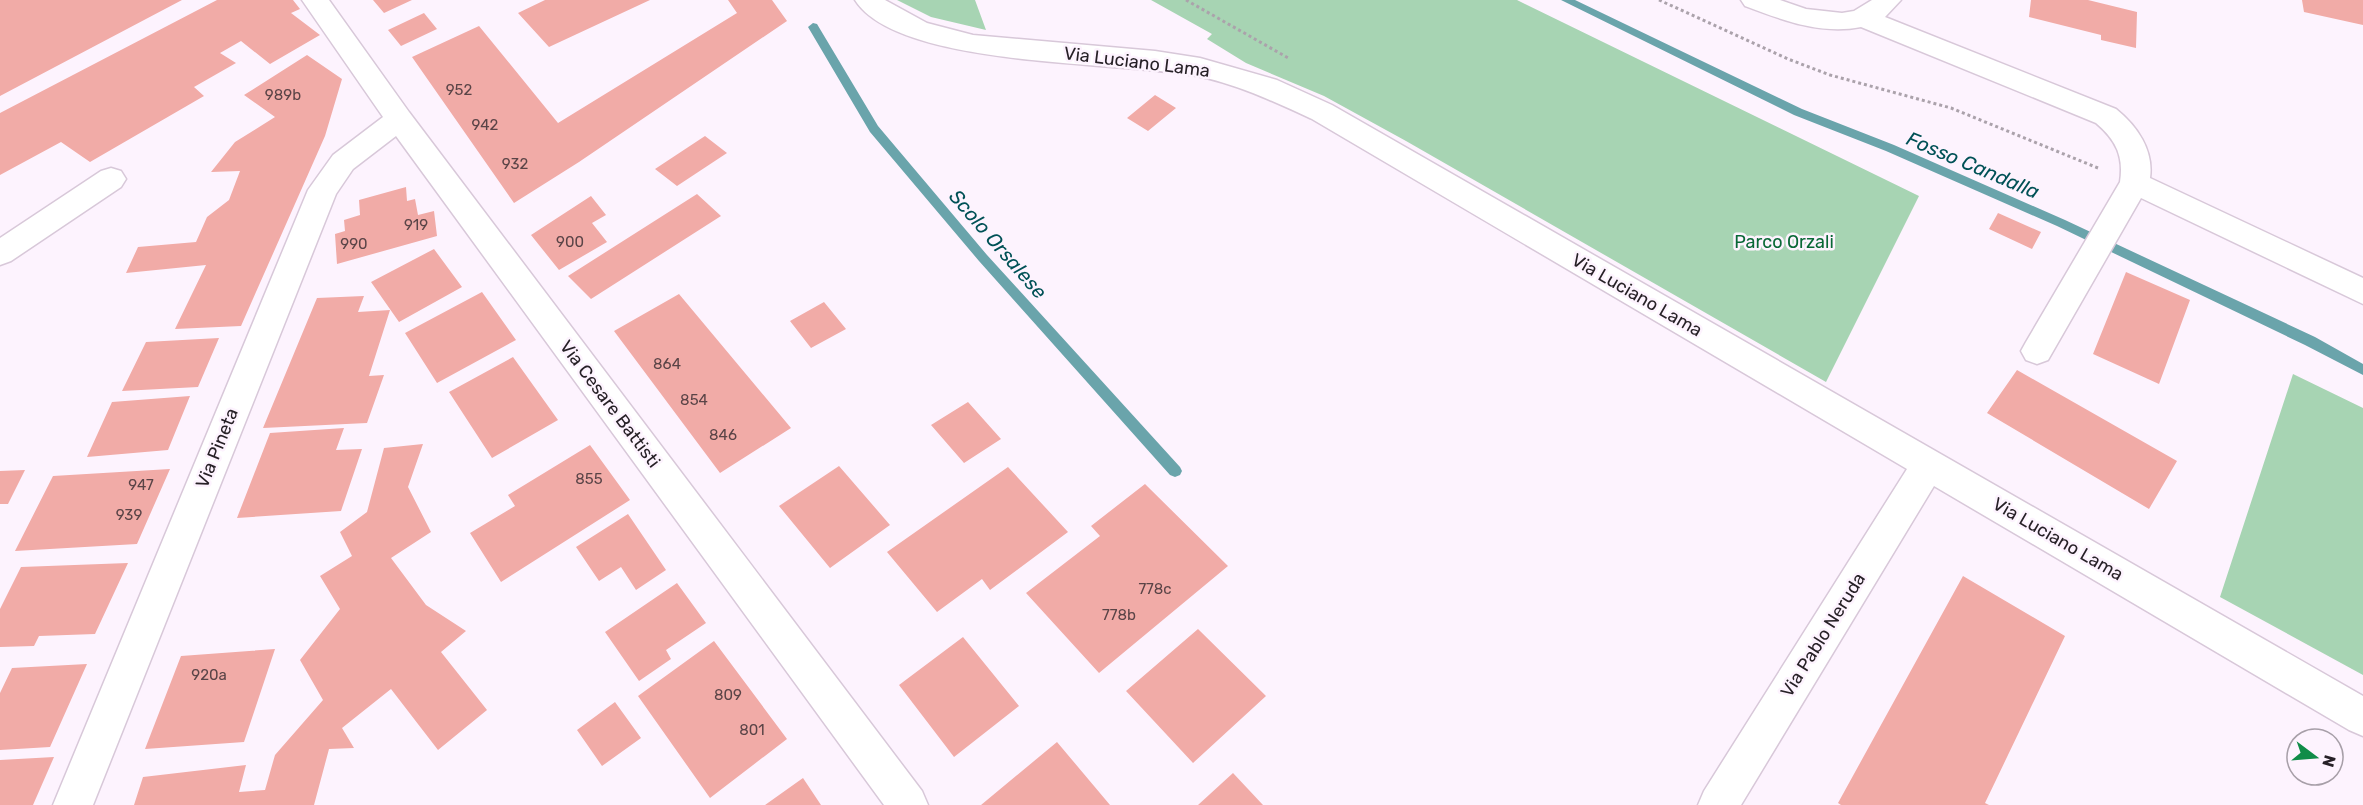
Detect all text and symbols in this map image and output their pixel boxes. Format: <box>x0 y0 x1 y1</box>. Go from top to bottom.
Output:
street label: Via Luciano Lama <box>1063 42 1211 82</box>
house number: 952 <box>446 81 472 99</box>
house number: 989b <box>265 86 301 104</box>
house number: 942 <box>472 116 499 134</box>
water label: Fosso Candalla <box>1903 126 2043 204</box>
house number: 932 <box>502 155 528 173</box>
water label: Scolo Orsalese <box>944 185 1052 303</box>
house number: 919 <box>404 216 428 234</box>
park label: Parco Orzali <box>1734 231 1834 253</box>
house number: 900 <box>556 233 584 251</box>
house number: 990 <box>340 235 368 253</box>
street label: Via Luciano Lama <box>1568 249 1706 341</box>
street label: Via Cesare Battisti <box>555 336 665 472</box>
house number: 864 <box>653 355 681 373</box>
house number: 854 <box>680 391 708 409</box>
street label: Via Pineta <box>191 405 243 491</box>
house number: 846 <box>709 426 737 444</box>
house number: 855 <box>575 470 603 488</box>
house number: 947 <box>128 476 154 494</box>
street label: Via Luciano Lama <box>1989 493 2127 585</box>
house number: 939 <box>116 506 142 524</box>
street label: Via Pablo Neruda <box>1776 569 1870 701</box>
house number: 778c <box>1138 580 1172 598</box>
house number: 778b <box>1102 606 1136 624</box>
house number: 920a <box>191 666 227 684</box>
house number: 809 <box>714 686 742 704</box>
house number: 801 <box>739 721 765 739</box>
north arrow <box>2285 727 2345 787</box>
text: N <box>2318 753 2340 769</box>

